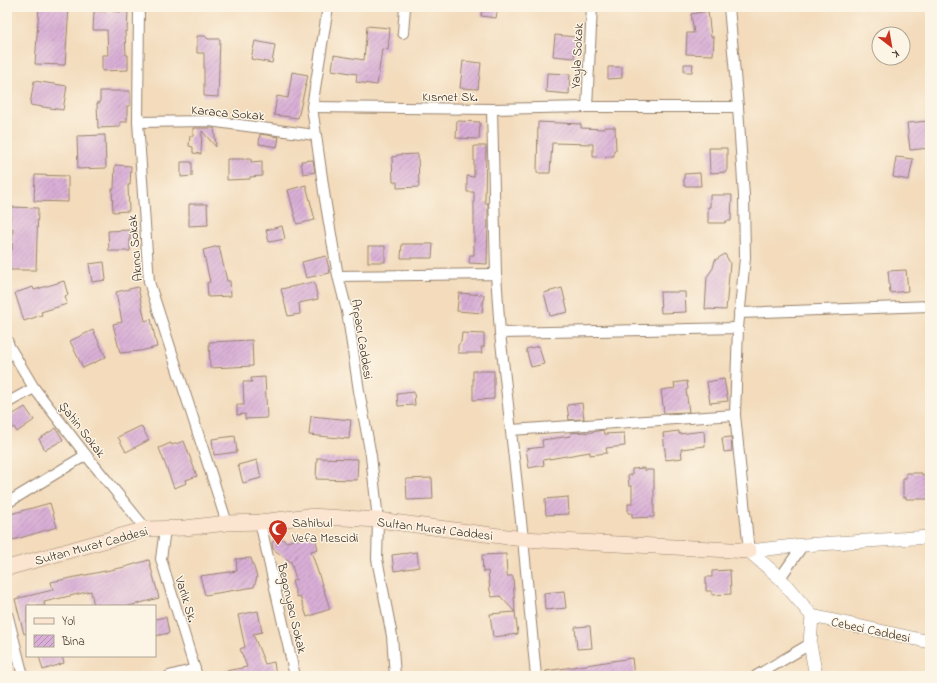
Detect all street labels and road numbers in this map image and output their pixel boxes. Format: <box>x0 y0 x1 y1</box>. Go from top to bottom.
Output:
street label: Yayla Sokak <box>566 22 590 89</box>
street label: Kısmet Sk. <box>422 88 478 107</box>
street label: Karaca Sokak <box>190 101 266 126</box>
street label: Akıncı Sokak <box>123 213 148 282</box>
street label: Arpacı Caddesi <box>346 298 377 381</box>
street label: Şahin Sokak <box>54 398 110 462</box>
street label: Sultan Murat Caddesi <box>376 513 494 546</box>
street label: Sultan Murat Caddesi <box>33 522 150 571</box>
street label: Begonyacı Sokak <box>271 560 311 656</box>
street label: Varlık Sk. <box>169 573 202 625</box>
street label: Cebeci Caddesi <box>829 613 912 648</box>

